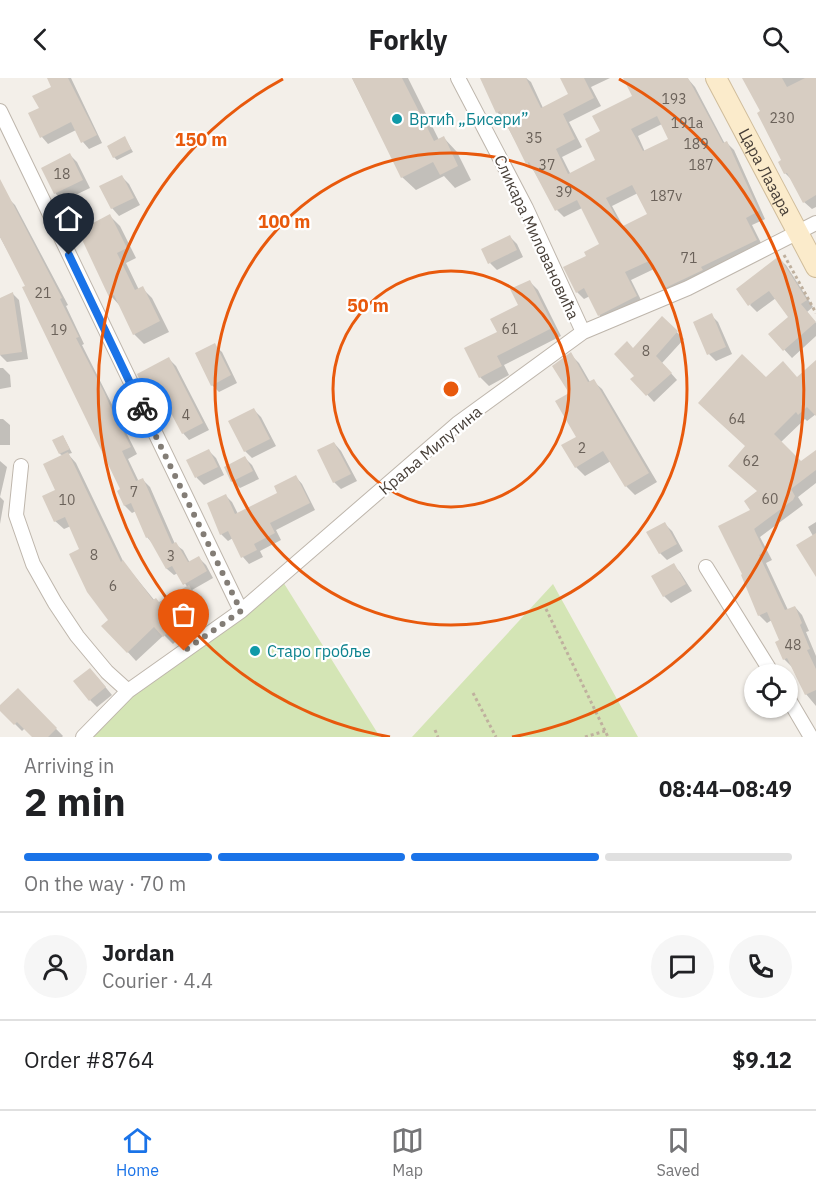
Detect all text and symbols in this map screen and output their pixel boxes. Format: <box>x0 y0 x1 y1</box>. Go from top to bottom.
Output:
text: Forkly <box>368 22 448 57</box>
icon: back <box>24 23 57 56</box>
icon: search <box>759 23 792 56</box>
house number: 193 <box>661 90 687 108</box>
place label: Вртић „Бисери” <box>409 109 529 129</box>
house number: 230 <box>769 109 795 127</box>
marker: Вртић „Бисери” <box>390 112 404 126</box>
house number: 191a <box>671 114 704 132</box>
street label: Цара Лазара <box>734 125 797 219</box>
text: 150 m <box>175 128 227 151</box>
house number: 35 <box>526 129 542 147</box>
house number: 189 <box>683 135 709 153</box>
street label: Сликара Миловановића <box>490 152 584 323</box>
house number: 37 <box>539 156 555 174</box>
house number: 187 <box>688 156 714 174</box>
house number: 18 <box>54 165 70 183</box>
house number: 39 <box>556 183 572 201</box>
house number: 187v <box>650 187 682 205</box>
pin <box>43 193 94 255</box>
icon: home <box>52 202 85 235</box>
text: 100 m <box>258 210 310 233</box>
house number: 71 <box>681 249 697 267</box>
house number: 21 <box>35 284 51 302</box>
text: 50 m <box>347 294 389 317</box>
house number: 61 <box>502 320 518 338</box>
house number: 19 <box>51 321 67 339</box>
house number: 8 <box>642 342 650 360</box>
courier <box>112 378 172 438</box>
centre of rings <box>441 379 461 399</box>
icon: bike <box>126 392 159 425</box>
street label: Краља Милутина <box>374 401 486 499</box>
house number: 4 <box>182 406 190 424</box>
house number: 64 <box>729 410 745 428</box>
house number: 2 <box>578 439 586 457</box>
house number: 62 <box>743 452 759 470</box>
house number: 7 <box>130 483 138 501</box>
house number: 60 <box>762 490 778 508</box>
house number: 10 <box>59 491 75 509</box>
house number: 8 <box>90 546 98 564</box>
house number: 3 <box>167 547 175 565</box>
house number: 6 <box>109 577 117 595</box>
pin <box>158 589 209 651</box>
icon: bag <box>167 598 200 631</box>
house number: 48 <box>785 636 801 654</box>
place label: Старо гробље <box>267 641 371 661</box>
marker: Старо гробље <box>248 644 262 658</box>
map controls <box>744 664 798 718</box>
button: locate <box>744 664 798 718</box>
text: Arriving in <box>24 752 114 779</box>
text: 08:44–08:49 <box>659 774 792 803</box>
text: 2 min <box>24 776 126 827</box>
text: On the way · 70 m <box>24 870 186 897</box>
button: person <box>24 935 87 998</box>
button: chat <box>651 935 714 998</box>
button: phone <box>729 935 792 998</box>
text: Jordan <box>102 938 175 967</box>
text: Courier · 4.4 <box>102 967 213 994</box>
text: Order #8764 <box>24 1045 154 1074</box>
text: $9.12 <box>732 1045 792 1074</box>
tab: Home <box>116 1124 159 1180</box>
tab: Map <box>391 1124 424 1180</box>
tab: Saved <box>656 1124 700 1180</box>

